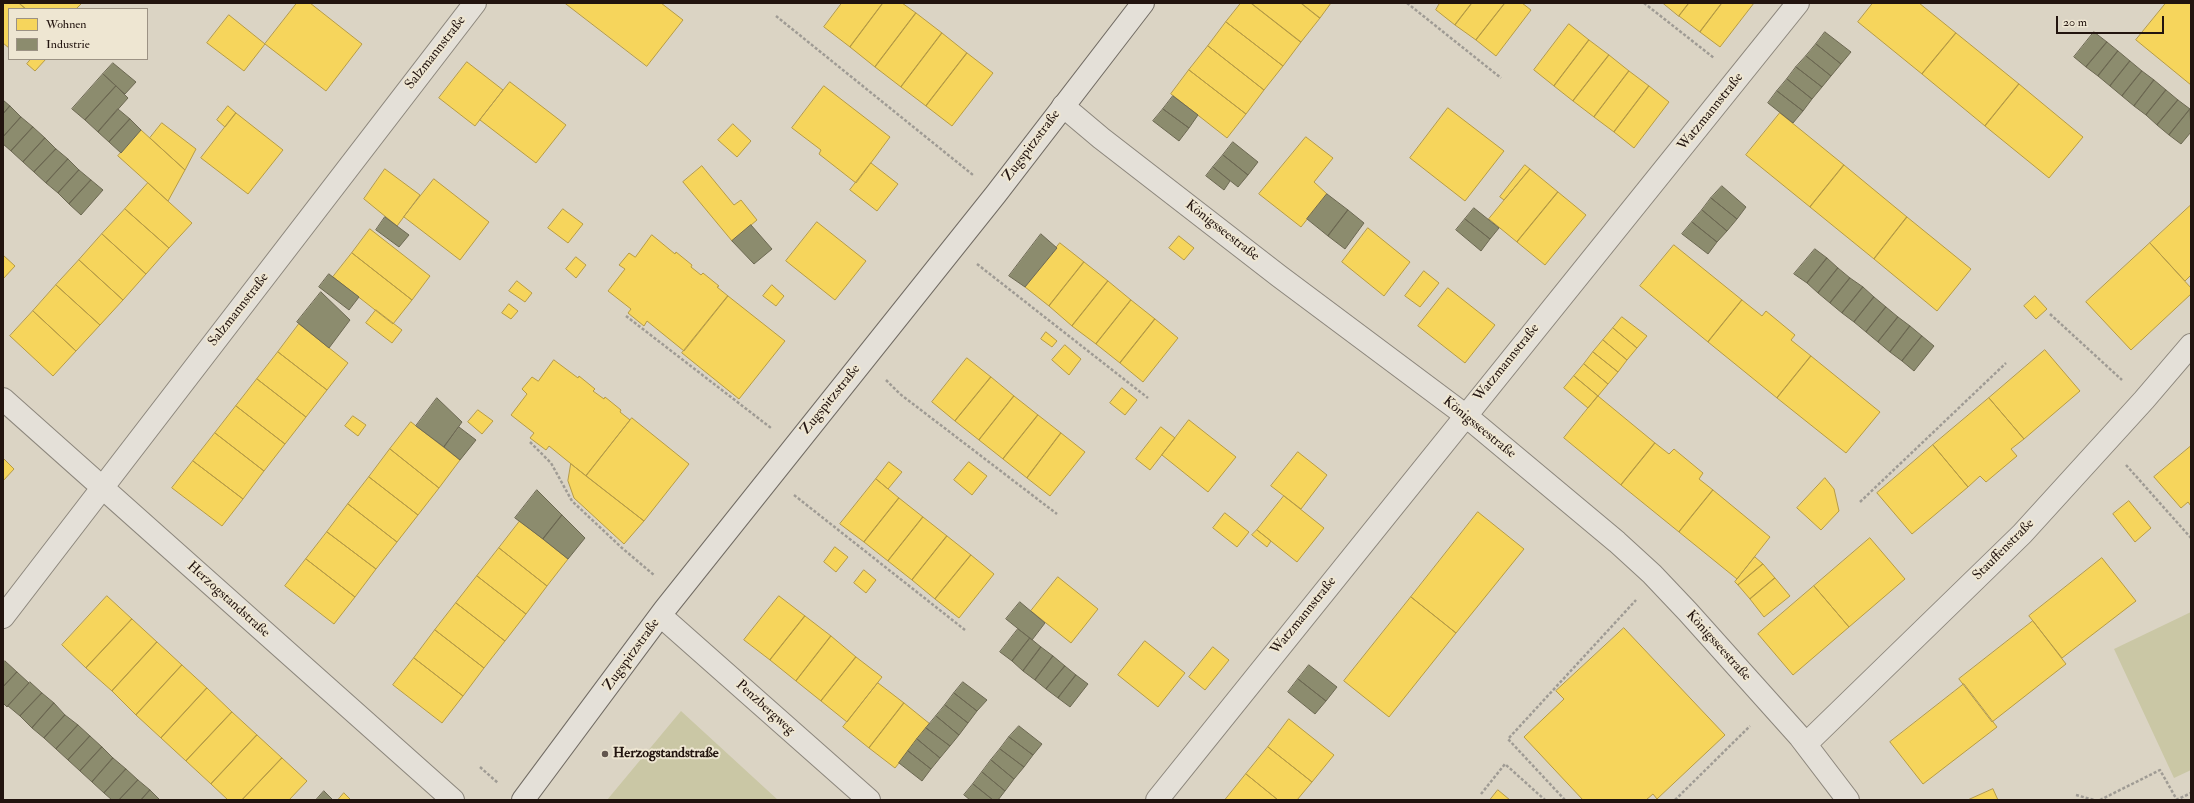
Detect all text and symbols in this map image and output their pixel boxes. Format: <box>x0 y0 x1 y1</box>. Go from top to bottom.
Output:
legend <box>8 8 148 60</box>
scale bar <box>2058 8 2166 34</box>
street label: Salzmannstraße <box>402 13 470 93</box>
text: 20 m <box>2063 15 2087 30</box>
text: Wohnen <box>46 17 87 32</box>
text: Industrie <box>46 37 90 52</box>
street label: Watzmannstraße <box>1675 70 1747 154</box>
street label: Zugspitzstraße <box>1000 107 1064 185</box>
street label: Königsseestraße <box>1182 197 1262 265</box>
street label: Salzmannstraße <box>205 270 273 350</box>
street label: Watzmannstraße <box>1471 321 1543 405</box>
street label: Zugspitzstraße <box>798 362 864 438</box>
street label: Königsseestraße <box>1439 393 1519 463</box>
street label: Stauffenstraße <box>1970 516 2038 584</box>
street label: Herzogstandstraße <box>183 558 273 642</box>
street label: Watzmannstraße <box>1268 574 1340 658</box>
street label: Königsseestraße <box>1682 607 1754 685</box>
street label: Zugspitzstraße <box>600 616 664 694</box>
street label: Penzbergweg <box>732 677 798 739</box>
place label: Herzogstandstraße <box>613 746 719 762</box>
marker: Herzogstandstraße <box>600 749 610 759</box>

